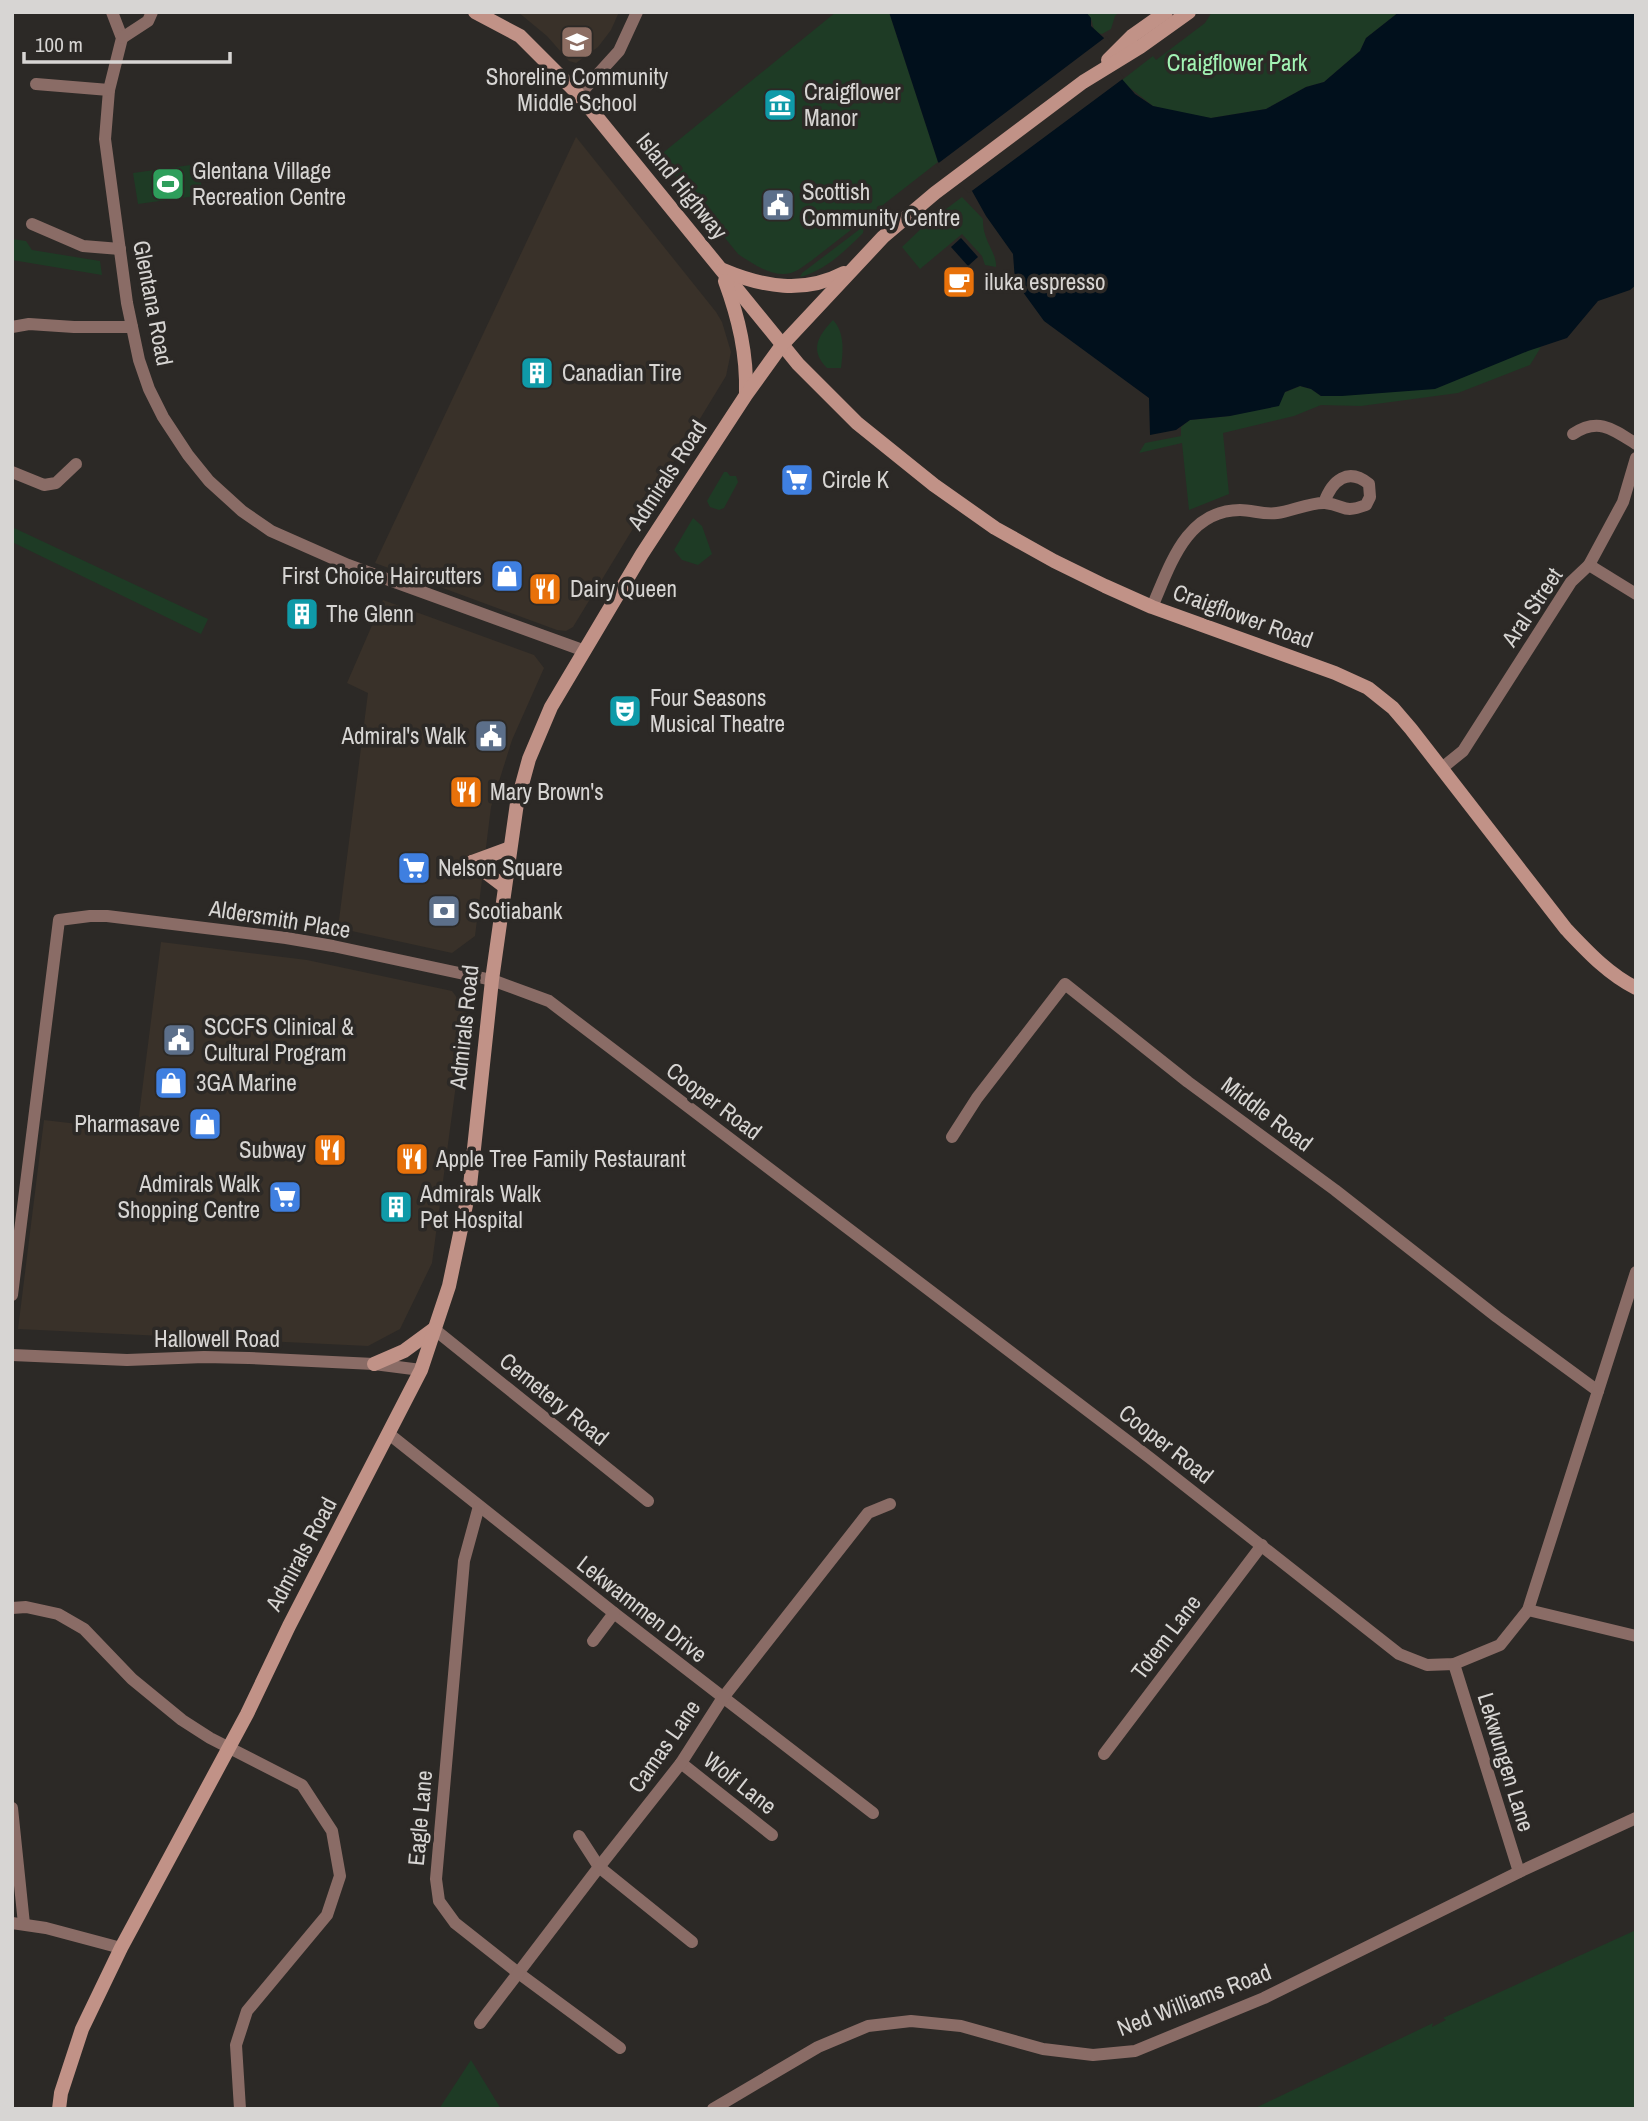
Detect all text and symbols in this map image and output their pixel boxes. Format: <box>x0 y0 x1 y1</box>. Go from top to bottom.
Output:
scale bar <box>24 21 231 65</box>
school or university icon: Shoreline Community Middle School <box>558 23 596 61</box>
text: 100 m <box>35 30 83 59</box>
park label: Craigflower Park <box>1167 47 1308 78</box>
place label: Shoreline Community Middle School <box>486 61 669 118</box>
place label: Craigflower Manor <box>804 76 901 133</box>
museum icon: Craigflower Manor <box>761 86 799 124</box>
street label: Island Highway <box>630 126 735 246</box>
place label: Glentana Village Recreation Centre <box>192 155 346 212</box>
sports icon: Glentana Village Recreation Centre <box>149 165 187 203</box>
place label: Scottish Community Centre <box>802 176 960 233</box>
public building icon: Scottish Community Centre <box>759 186 797 224</box>
street label: Glentana Road <box>126 238 181 368</box>
cafe icon: iluka espresso <box>940 263 978 301</box>
place label: iluka espresso <box>984 266 1106 297</box>
building icon: Canadian Tire <box>518 354 556 392</box>
place label: Canadian Tire <box>562 357 682 388</box>
street label: Admirals Road <box>619 414 714 536</box>
supermarket icon: Circle K <box>778 461 816 499</box>
place label: Circle K <box>822 464 889 495</box>
shop icon: First Choice Haircutters <box>488 557 526 595</box>
place label: First Choice Haircutters <box>282 560 482 591</box>
street label: Aral Street <box>1493 561 1569 653</box>
restaurant icon: Dairy Queen <box>526 570 564 608</box>
place label: Dairy Queen <box>570 573 677 604</box>
street label: Craigflower Road <box>1169 576 1317 655</box>
building icon: The Glenn <box>283 595 321 633</box>
place label: The Glenn <box>326 598 414 629</box>
place label: Four Seasons Musical Theatre <box>650 682 785 739</box>
theatre icon: Four Seasons Musical Theatre <box>606 692 644 730</box>
public building icon: Admiral's Walk <box>472 717 510 755</box>
place label: Admiral's Walk <box>341 720 467 751</box>
restaurant icon: Mary Brown's <box>447 773 485 811</box>
place label: Mary Brown's <box>490 776 604 807</box>
supermarket icon: Nelson Square <box>395 849 433 887</box>
place label: Nelson Square <box>438 852 563 883</box>
street label: Aldersmith Place <box>206 892 353 945</box>
bank icon: Scotiabank <box>425 892 463 930</box>
place label: Scotiabank <box>468 895 563 926</box>
street label: Admirals Road <box>441 963 485 1092</box>
place label: SCCFS Clinical & Cultural Program <box>204 1011 354 1068</box>
public building icon: SCCFS Clinical & Cultural Program <box>160 1021 198 1059</box>
street label: Cooper Road <box>660 1054 768 1147</box>
shop icon: 3GA Marine <box>152 1064 190 1102</box>
place label: 3GA Marine <box>196 1067 297 1098</box>
street label: Middle Road <box>1215 1069 1319 1158</box>
shop icon: Pharmasave <box>186 1105 224 1143</box>
place label: Pharmasave <box>74 1108 180 1139</box>
restaurant icon: Subway <box>311 1131 349 1169</box>
place label: Subway <box>239 1134 307 1165</box>
restaurant icon: Apple Tree Family Restaurant <box>393 1140 431 1178</box>
place label: Apple Tree Family Restaurant <box>435 1143 686 1174</box>
place label: Admirals Walk Shopping Centre <box>117 1168 261 1225</box>
supermarket icon: Admirals Walk Shopping Centre <box>266 1178 304 1216</box>
place label: Admirals Walk Pet Hospital <box>419 1178 541 1235</box>
building icon: Admirals Walk Pet Hospital <box>377 1188 415 1226</box>
street label: Hallowell Road <box>154 1323 280 1354</box>
street label: Cemetery Road <box>493 1345 615 1452</box>
street label: Cooper Road <box>1113 1397 1220 1490</box>
street label: Admirals Road <box>257 1491 344 1617</box>
street label: Lekwammen Drive <box>571 1548 714 1669</box>
street label: Totem Lane <box>1124 1588 1208 1685</box>
street label: Lekwungen Lane <box>1471 1689 1542 1835</box>
street label: Camas Lane <box>620 1693 707 1798</box>
street label: Wolf Lane <box>697 1744 783 1821</box>
street label: Eagle Lane <box>400 1769 439 1867</box>
street label: Ned Williams Road <box>1112 1956 1275 2043</box>

